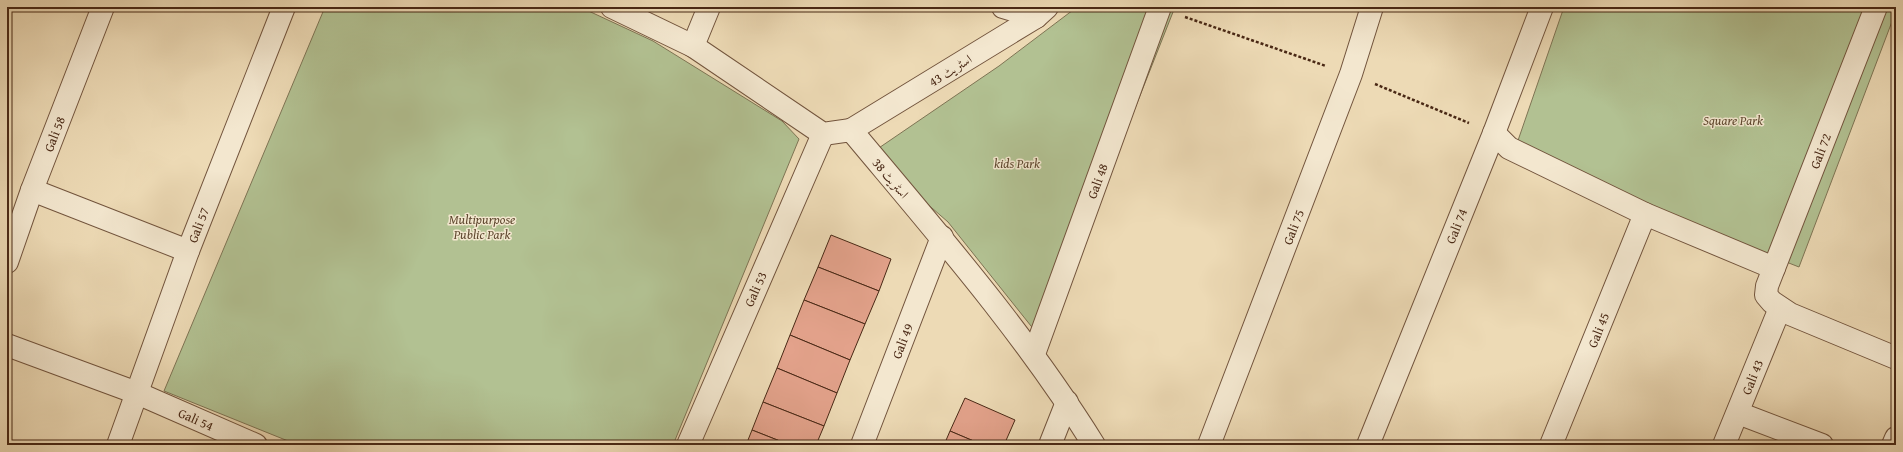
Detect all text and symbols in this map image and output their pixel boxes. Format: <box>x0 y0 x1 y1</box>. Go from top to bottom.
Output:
street label: اسٹریٹ 43 <box>925 50 976 91</box>
park label: Square Park <box>1703 111 1763 130</box>
street label: Gali 58 <box>39 114 70 155</box>
street label: Gali 72 <box>1805 131 1836 172</box>
street label: اسٹریٹ 38 <box>868 154 913 203</box>
park label: kids Park <box>994 154 1040 173</box>
street label: Gali 48 <box>1082 161 1113 202</box>
street label: Gali 57 <box>183 205 214 246</box>
street label: Gali 74 <box>1441 206 1472 247</box>
street label: Gali 75 <box>1278 207 1309 248</box>
park label: Multipurpose Public Park <box>449 210 515 244</box>
street label: Gali 53 <box>739 269 772 310</box>
street label: Gali 45 <box>1583 310 1614 351</box>
street label: Gali 49 <box>887 321 918 362</box>
street label: Gali 43 <box>1737 357 1768 398</box>
street label: Gali 54 <box>175 403 216 436</box>

